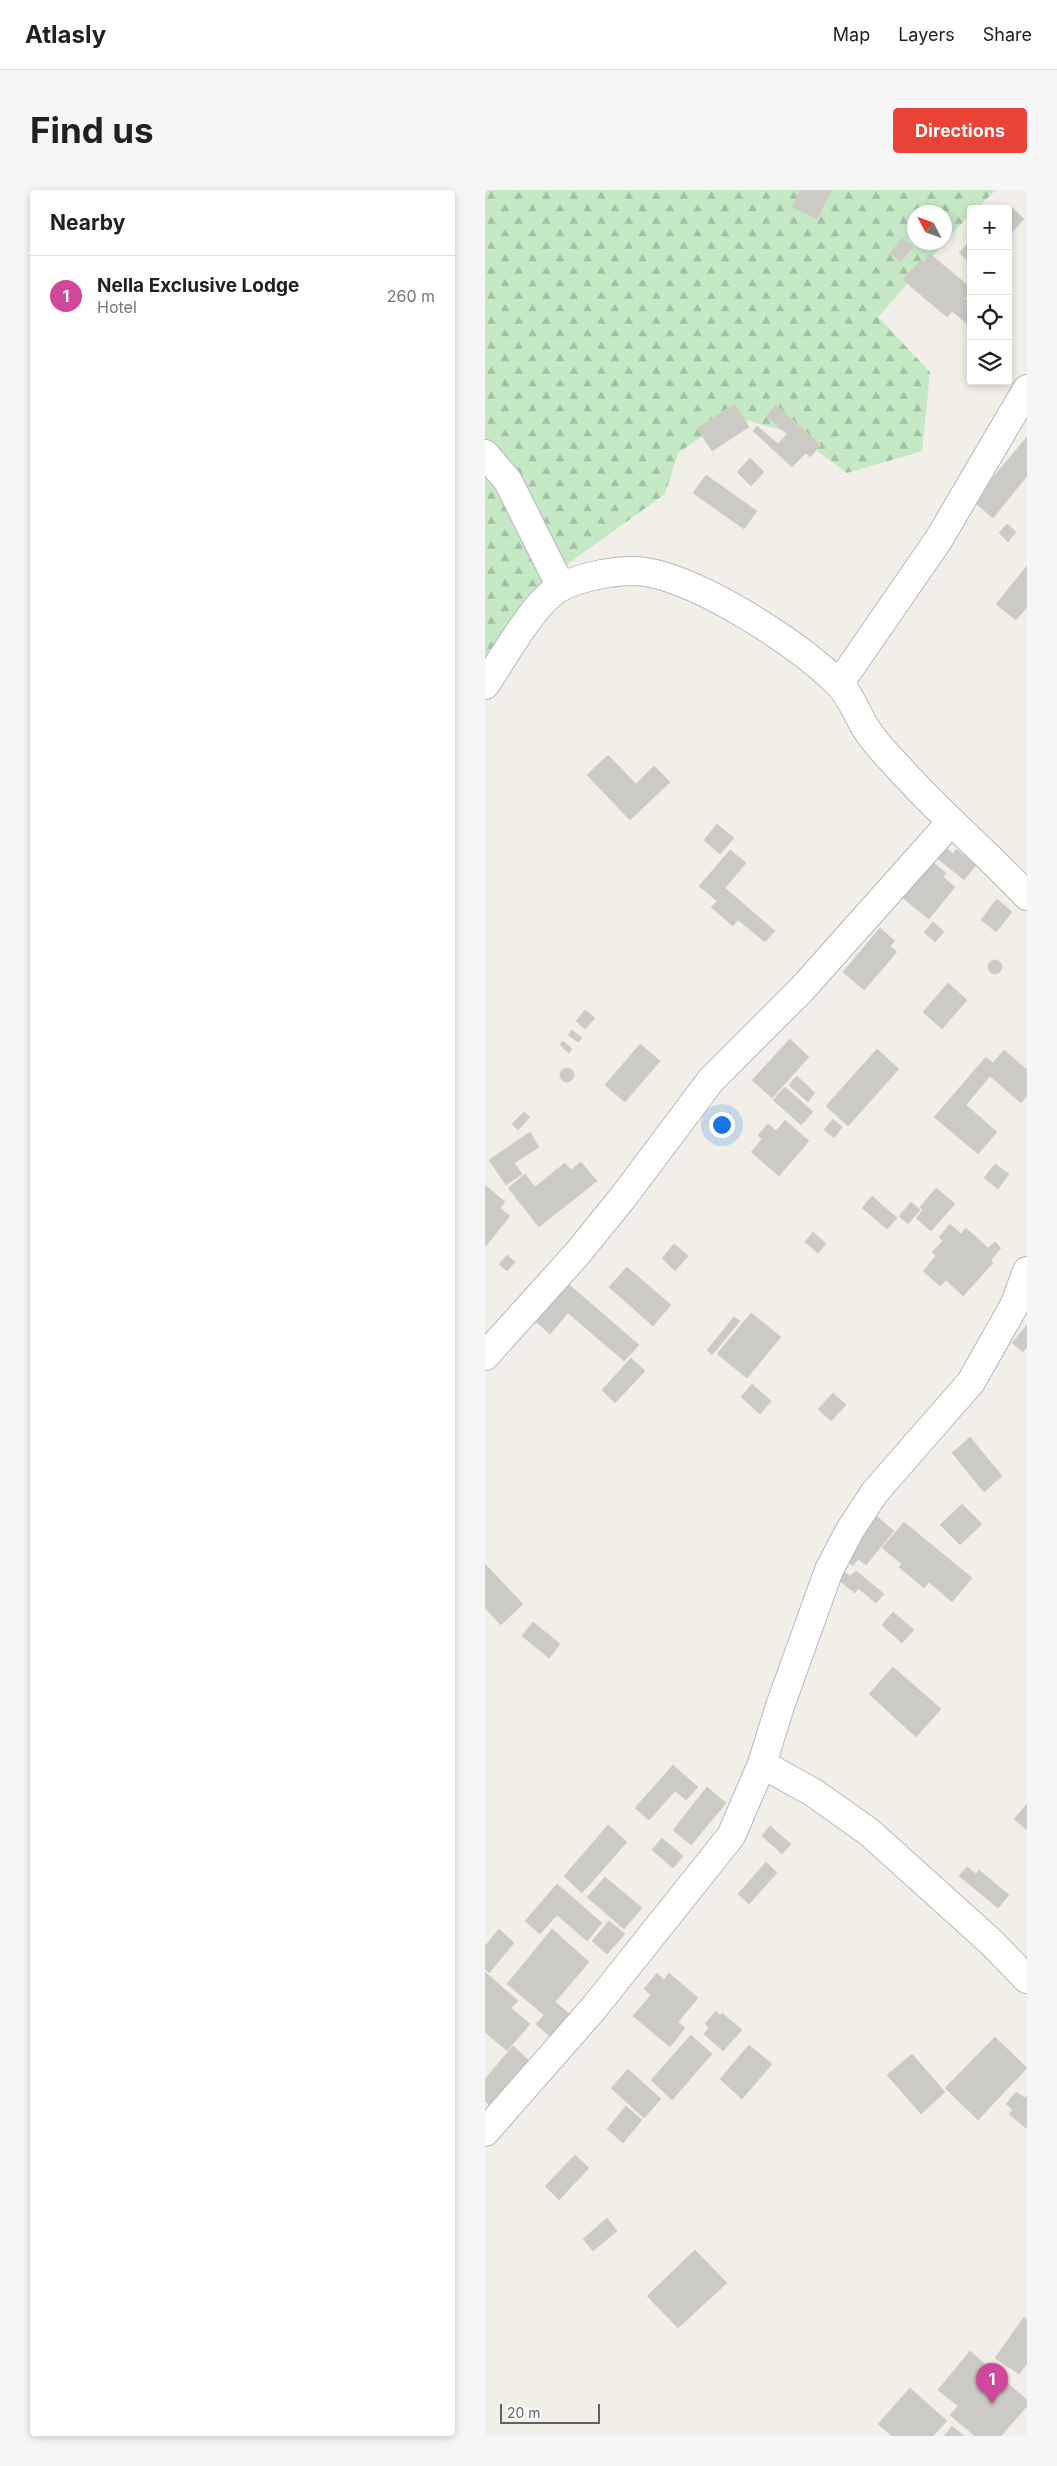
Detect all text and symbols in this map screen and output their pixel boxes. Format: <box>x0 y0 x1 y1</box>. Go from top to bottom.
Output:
text: Atlasly <box>25 20 106 49</box>
text: Map <box>833 24 870 45</box>
text: Layers <box>898 24 955 45</box>
text: Share <box>983 24 1032 45</box>
button: Directions <box>893 108 1027 153</box>
text: Find us <box>30 109 154 151</box>
north arrow <box>907 205 952 250</box>
map controls <box>967 205 1012 385</box>
button: + <box>967 205 1012 250</box>
text: Nearby <box>50 210 125 235</box>
button: − <box>967 250 1012 295</box>
text: Nella Exclusive Lodge <box>97 274 299 297</box>
text: 1 <box>63 286 69 306</box>
text: 260 m <box>387 286 435 306</box>
button: locate <box>967 295 1012 340</box>
text: Hotel <box>97 297 137 317</box>
button: layers <box>967 340 1012 385</box>
your location <box>709 1112 735 1138</box>
pin: 1 <box>976 2363 1008 2404</box>
scale bar <box>500 2401 600 2424</box>
text: 20 m <box>507 2404 541 2421</box>

